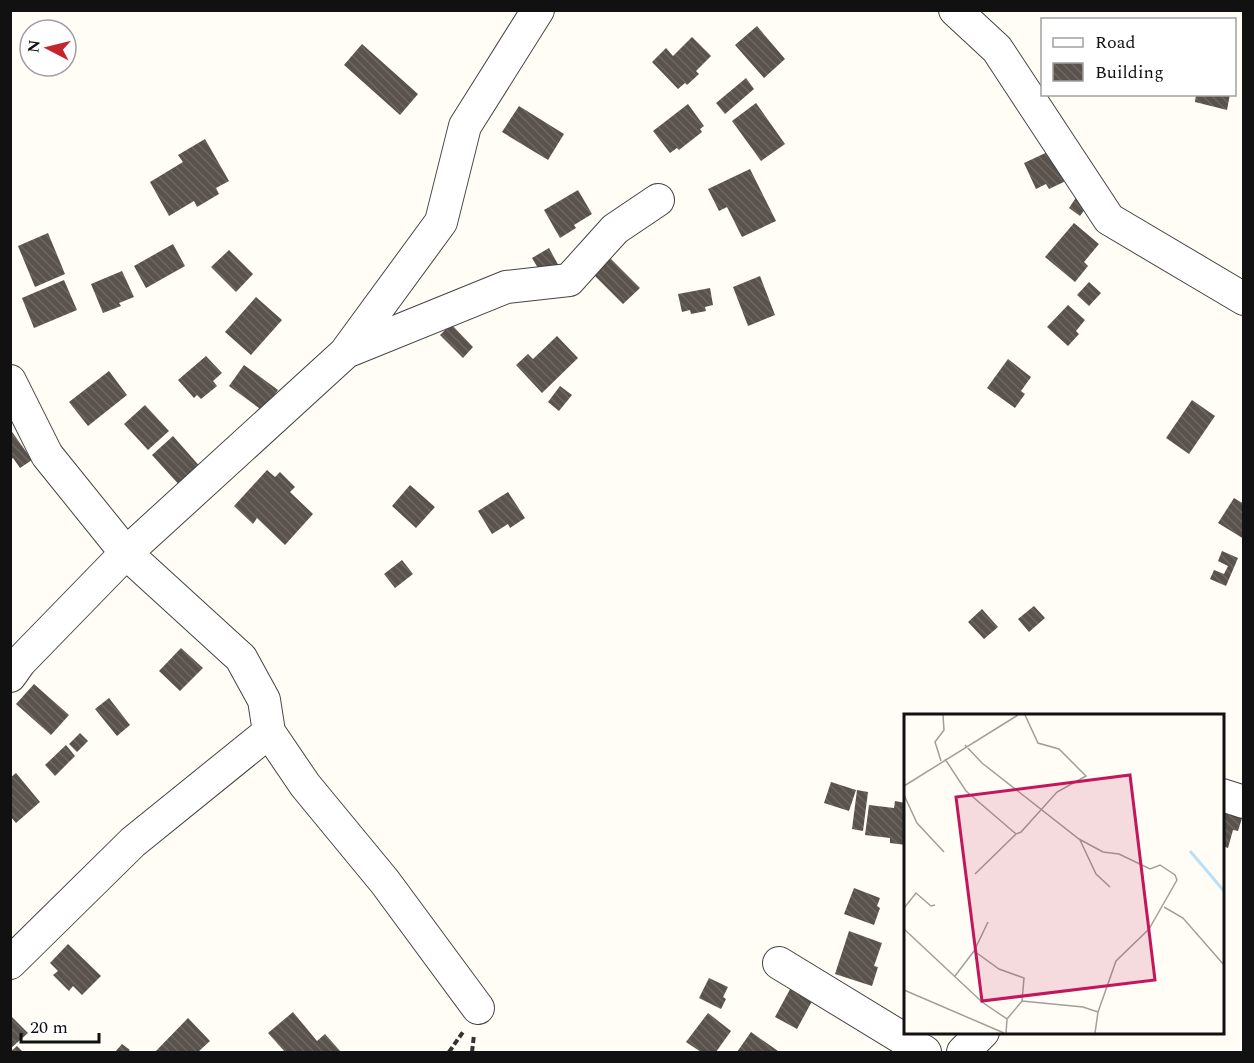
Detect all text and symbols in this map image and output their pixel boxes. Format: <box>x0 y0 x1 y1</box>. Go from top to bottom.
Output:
north arrow <box>18 18 78 78</box>
legend <box>1041 18 1236 96</box>
text: Road <box>1095 29 1136 56</box>
text: N <box>21 38 47 54</box>
text: Building <box>1095 59 1164 86</box>
inset map <box>904 714 1224 1033</box>
scale bar <box>21 1006 99 1044</box>
text: 20 m <box>30 1014 68 1041</box>

